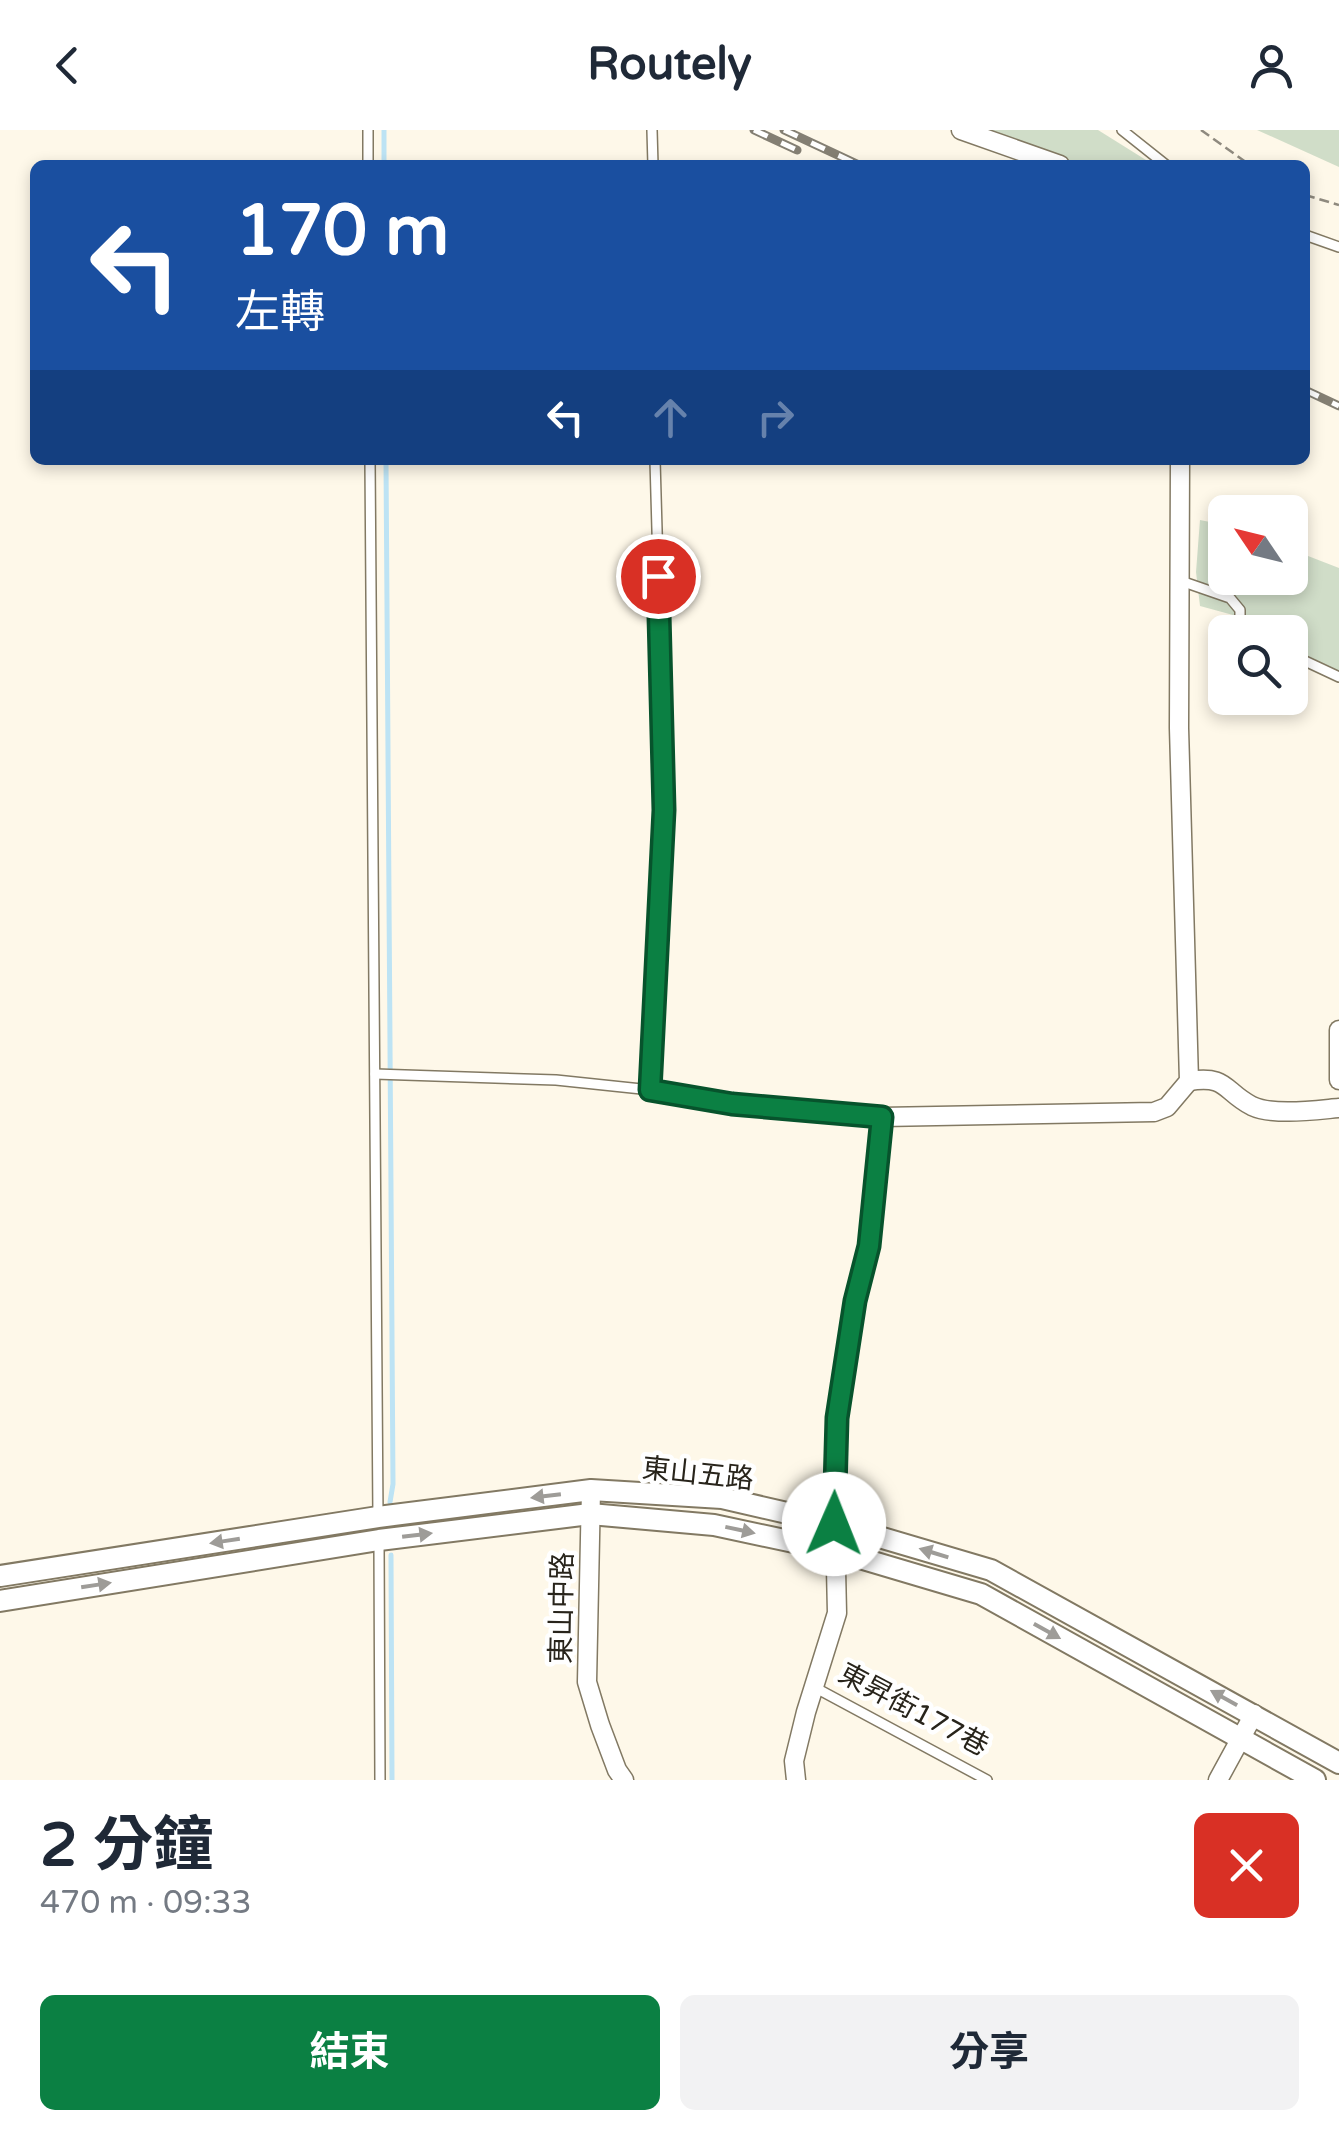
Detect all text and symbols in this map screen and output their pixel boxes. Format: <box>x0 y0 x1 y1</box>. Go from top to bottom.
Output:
icon: back <box>40 38 95 93</box>
text: Routely <box>587 38 752 92</box>
icon: person <box>1244 38 1299 93</box>
text: 170 m <box>235 190 449 274</box>
icon: left <box>70 200 200 330</box>
text: 左轉 <box>235 286 325 340</box>
icon: left <box>538 390 593 445</box>
icon: ahead <box>643 390 698 445</box>
icon: right <box>748 390 803 445</box>
north arrow <box>1208 495 1308 595</box>
map controls <box>1208 495 1308 715</box>
pin <box>616 534 701 619</box>
icon: arrive <box>631 549 686 604</box>
button: search <box>1208 615 1308 715</box>
street label: 東山五路 <box>640 1451 755 1497</box>
position arrow <box>782 1472 886 1576</box>
one-way arrow <box>530 1488 562 1504</box>
one-way arrow <box>725 1523 756 1538</box>
one-way arrow <box>402 1527 434 1543</box>
one-way arrow <box>208 1534 240 1549</box>
one-way arrow <box>918 1545 948 1560</box>
street label: 東山中路 <box>544 1552 580 1664</box>
one-way arrow <box>81 1577 113 1592</box>
one-way arrow <box>1033 1621 1061 1639</box>
street label: 東昇街177巷 <box>833 1656 994 1764</box>
one-way arrow <box>1209 1689 1238 1706</box>
text: 2 分鐘 <box>40 1810 213 1882</box>
button: close <box>1194 1813 1299 1918</box>
text: 470 m · 09:33 <box>40 1884 252 1922</box>
button: 結束 <box>40 1995 660 2110</box>
button: 分享 <box>680 1995 1299 2110</box>

